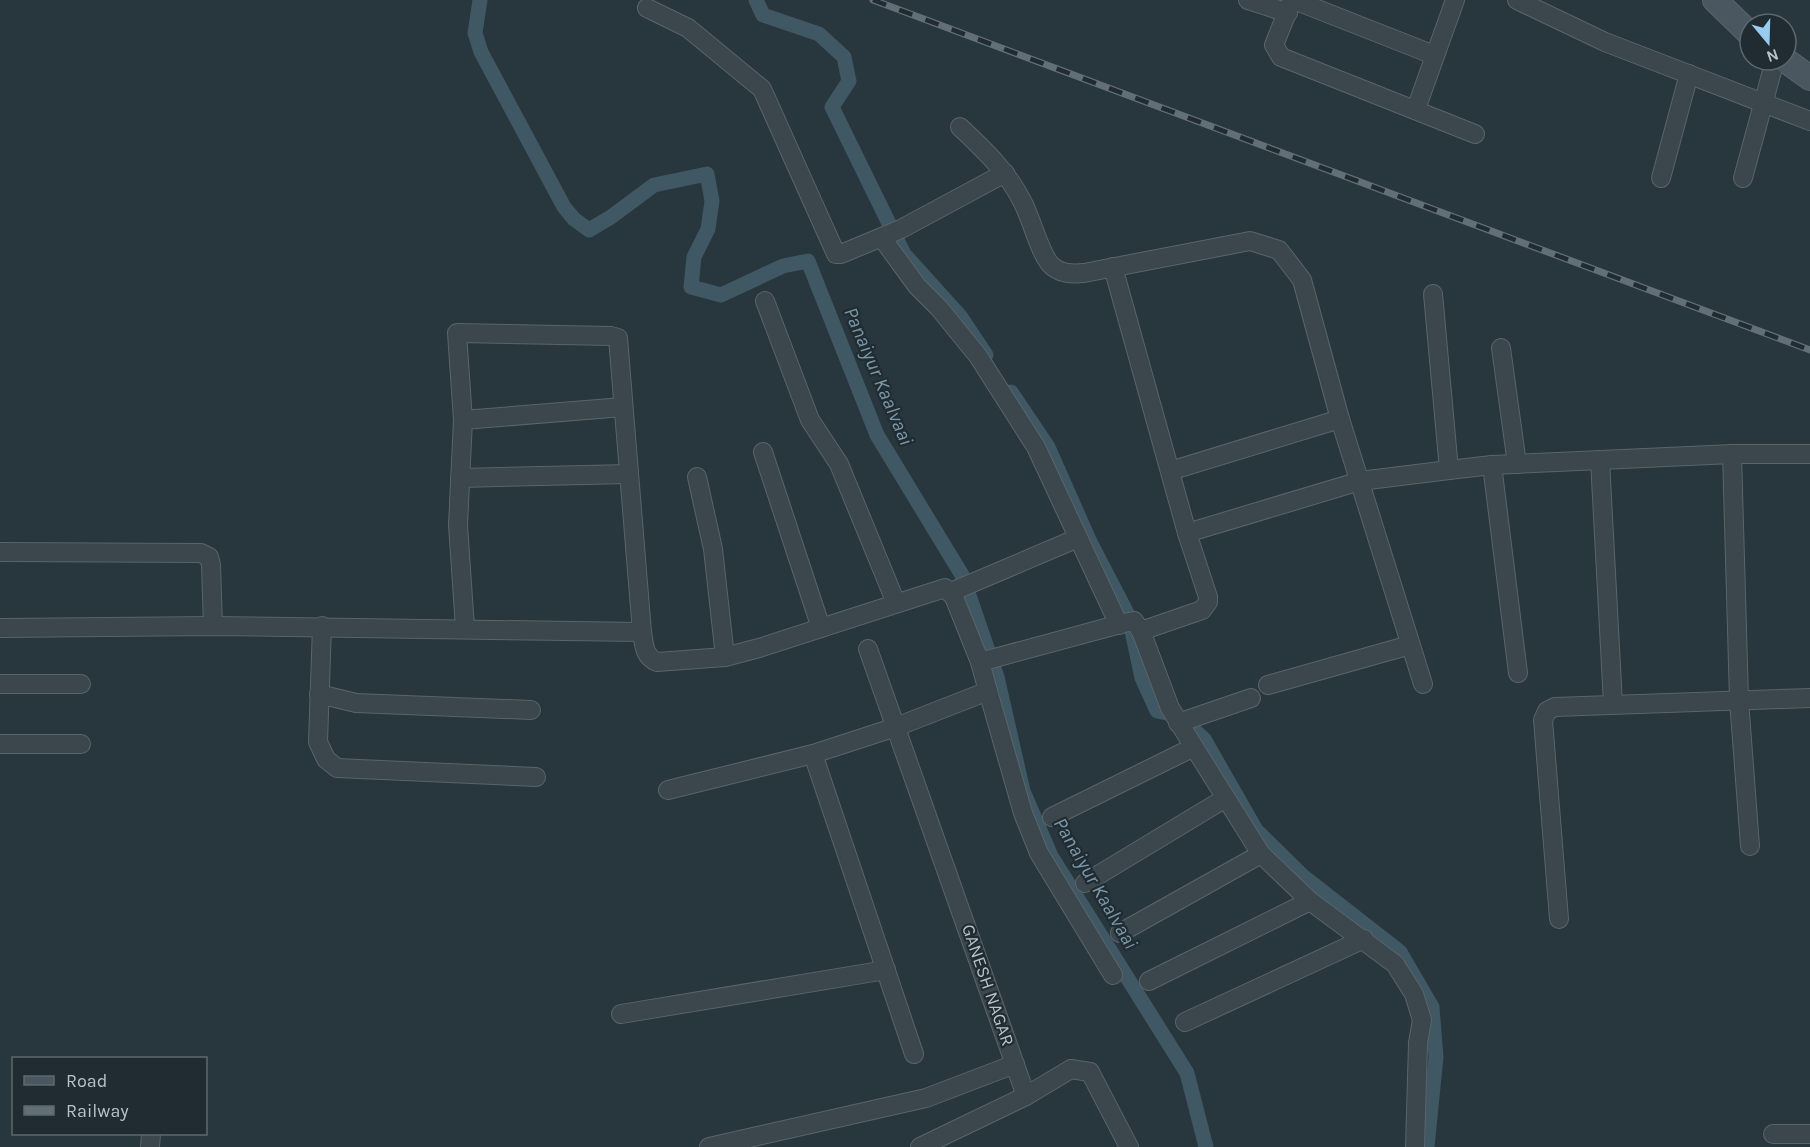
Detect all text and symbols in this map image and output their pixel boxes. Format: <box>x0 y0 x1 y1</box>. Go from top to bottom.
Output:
north arrow <box>1738 12 1798 72</box>
text: N <box>1764 45 1781 67</box>
water label: Panaiyur Kaalvaai <box>839 304 918 449</box>
water label: Panaiyur Kaalvaai <box>1049 813 1143 953</box>
street label: GANESH NAGAR <box>957 921 1019 1049</box>
legend <box>12 1057 207 1135</box>
text: Road <box>66 1070 107 1092</box>
text: Railway <box>66 1100 129 1122</box>

